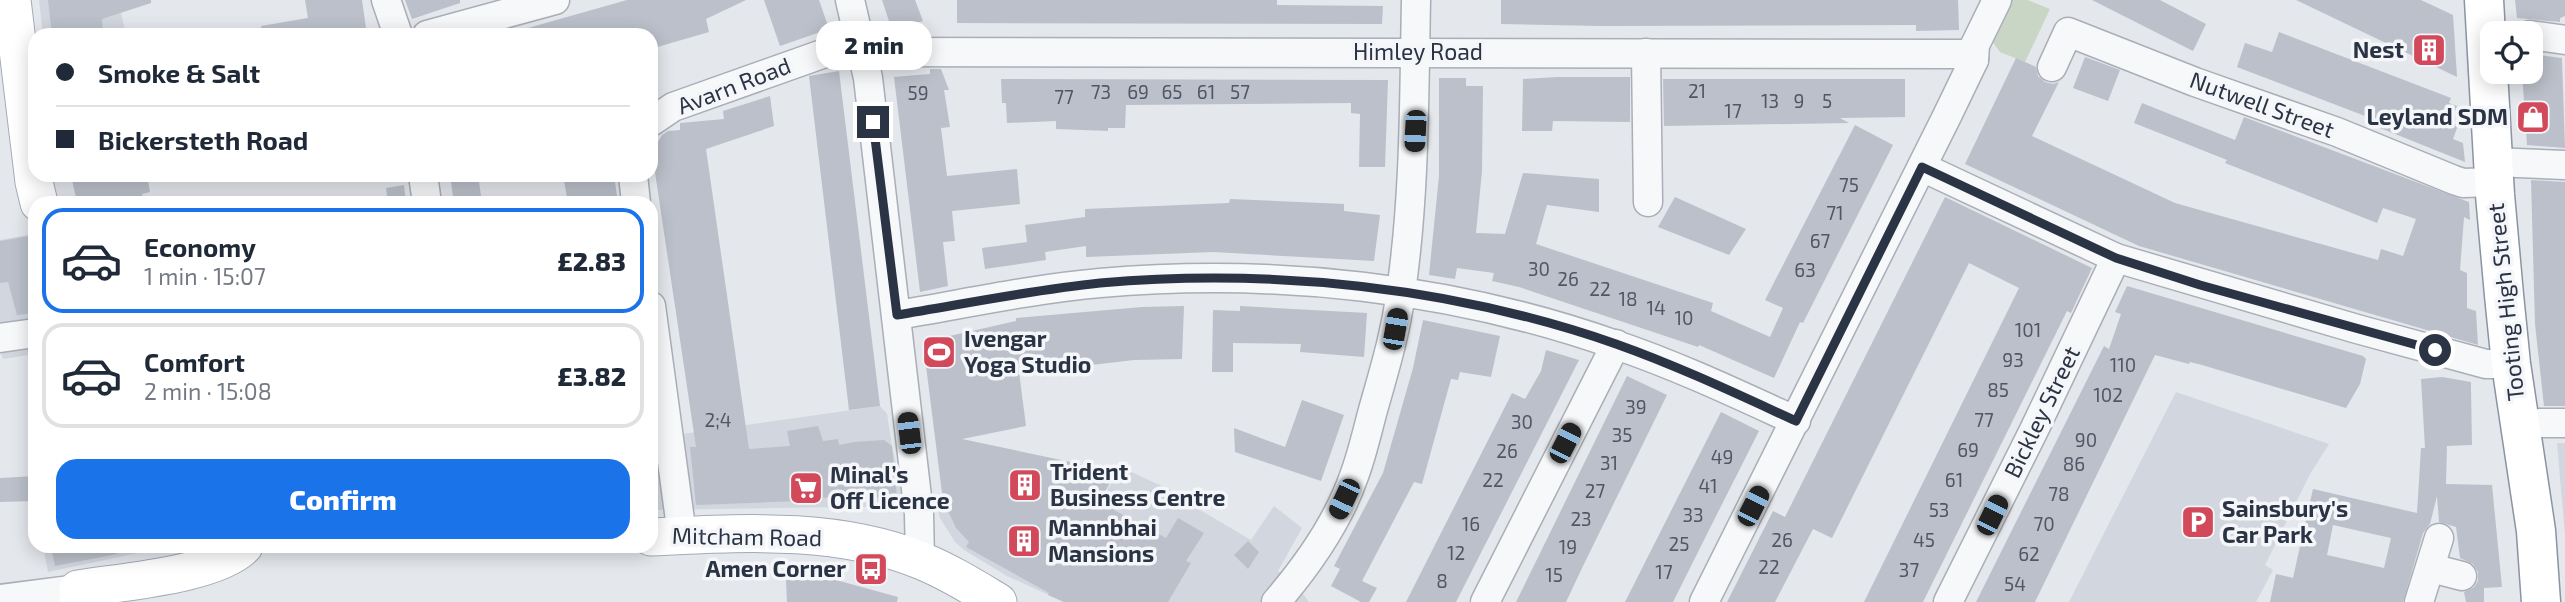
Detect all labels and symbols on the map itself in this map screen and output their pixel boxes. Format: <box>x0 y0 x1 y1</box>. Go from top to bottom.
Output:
callout: 2 min <box>815 20 931 69</box>
building icon: Nest <box>2410 31 2448 69</box>
place label: Nest <box>2353 35 2404 63</box>
street label: Himley Road <box>1353 37 1483 65</box>
street label: Avarn Road <box>673 51 794 120</box>
street label: Nutwell Street <box>2186 65 2339 143</box>
house number: 21 <box>1688 79 1706 102</box>
house number: 73 <box>1091 80 1111 103</box>
house number: 69 <box>1127 80 1149 103</box>
house number: 65 <box>1161 80 1183 103</box>
house number: 61 <box>1197 80 1215 103</box>
house number: 57 <box>1230 80 1250 103</box>
house number: 59 <box>907 81 929 104</box>
house number: 77 <box>1054 85 1074 108</box>
house number: 13 <box>1761 89 1779 112</box>
house number: 9 <box>1794 89 1804 112</box>
house number: 5 <box>1822 89 1832 112</box>
shop icon: Leyland SDM <box>2514 98 2552 136</box>
house number: 17 <box>1724 99 1742 122</box>
place label: Leyland SDM <box>2366 102 2508 130</box>
route end <box>857 106 889 138</box>
car <box>1404 109 1427 153</box>
house number: 75 <box>1839 173 1859 196</box>
house number: 71 <box>1826 201 1844 224</box>
street label: Tooting High Street <box>2481 201 2529 403</box>
house number: 67 <box>1810 229 1831 252</box>
house number: 30 <box>1528 257 1550 280</box>
house number: 63 <box>1794 258 1816 281</box>
house number: 26 <box>1557 267 1579 290</box>
house number: 22 <box>1589 277 1611 300</box>
house number: 18 <box>1618 287 1638 310</box>
house number: 14 <box>1646 296 1666 319</box>
car <box>1382 306 1409 352</box>
house number: 10 <box>1674 306 1694 329</box>
house number: 101 <box>2015 318 2041 341</box>
place label: Ivengar Yoga Studio <box>964 324 1091 378</box>
sports icon: Ivengar Yoga Studio <box>920 333 958 371</box>
route start <box>2419 334 2451 366</box>
street label: Bickley Street <box>1997 341 2085 482</box>
house number: 93 <box>2002 348 2024 371</box>
house number: 110 <box>2110 353 2136 376</box>
house number: 85 <box>1987 378 2009 401</box>
house number: 102 <box>2093 383 2123 406</box>
house number: 39 <box>1625 395 1647 418</box>
house number: 2;4 <box>705 408 731 431</box>
house number: 77 <box>1974 408 1994 431</box>
house number: 30 <box>1511 410 1533 433</box>
car <box>897 411 922 455</box>
car <box>1547 420 1584 466</box>
house number: 35 <box>1612 423 1632 446</box>
house number: 90 <box>2075 428 2097 451</box>
house number: 69 <box>1957 438 1979 461</box>
house number: 26 <box>1496 439 1518 462</box>
house number: 49 <box>1711 445 1733 468</box>
house number: 31 <box>1600 451 1618 474</box>
house number: 86 <box>2063 452 2085 475</box>
place label: Trident Business Centre <box>1050 457 1225 511</box>
place label: Minal’s Off Licence <box>830 460 950 514</box>
building icon: Trident Business Centre <box>1006 466 1044 504</box>
house number: 22 <box>1482 468 1504 491</box>
house number: 61 <box>1945 468 1963 491</box>
supermarket icon: Minal’s Off Licence <box>787 469 825 507</box>
house number: 41 <box>1698 474 1718 497</box>
car <box>1326 476 1363 522</box>
house number: 27 <box>1585 479 1605 502</box>
house number: 78 <box>2048 482 2070 505</box>
car <box>1735 483 1772 529</box>
car <box>1974 492 2011 538</box>
place label: Sainsbury's Car Park <box>2222 494 2348 548</box>
house number: 53 <box>1929 498 1949 521</box>
house number: 33 <box>1682 503 1704 526</box>
parking icon: Sainsbury's Car Park <box>2179 503 2217 541</box>
house number: 23 <box>1570 507 1592 530</box>
house number: 16 <box>1462 512 1480 535</box>
house number: 70 <box>2033 512 2055 535</box>
place label: Mannbhai Mansions <box>1048 513 1157 567</box>
street label: Mitcham Road <box>672 521 822 551</box>
building icon: Mannbhai Mansions <box>1005 522 1043 560</box>
house number: 26 <box>1771 528 1793 551</box>
house number: 45 <box>1913 528 1935 551</box>
house number: 25 <box>1669 532 1689 555</box>
house number: 19 <box>1559 535 1577 558</box>
house number: 12 <box>1447 541 1465 564</box>
house number: 62 <box>2018 542 2040 565</box>
bus stop icon: Amen Corner <box>852 550 890 588</box>
place label: Amen Corner <box>705 554 846 582</box>
house number: 22 <box>1758 555 1780 578</box>
house number: 37 <box>1899 558 1919 581</box>
house number: 17 <box>1655 560 1673 583</box>
house number: 15 <box>1545 563 1563 586</box>
house number: 8 <box>1436 569 1448 592</box>
house number: 54 <box>2004 572 2026 595</box>

